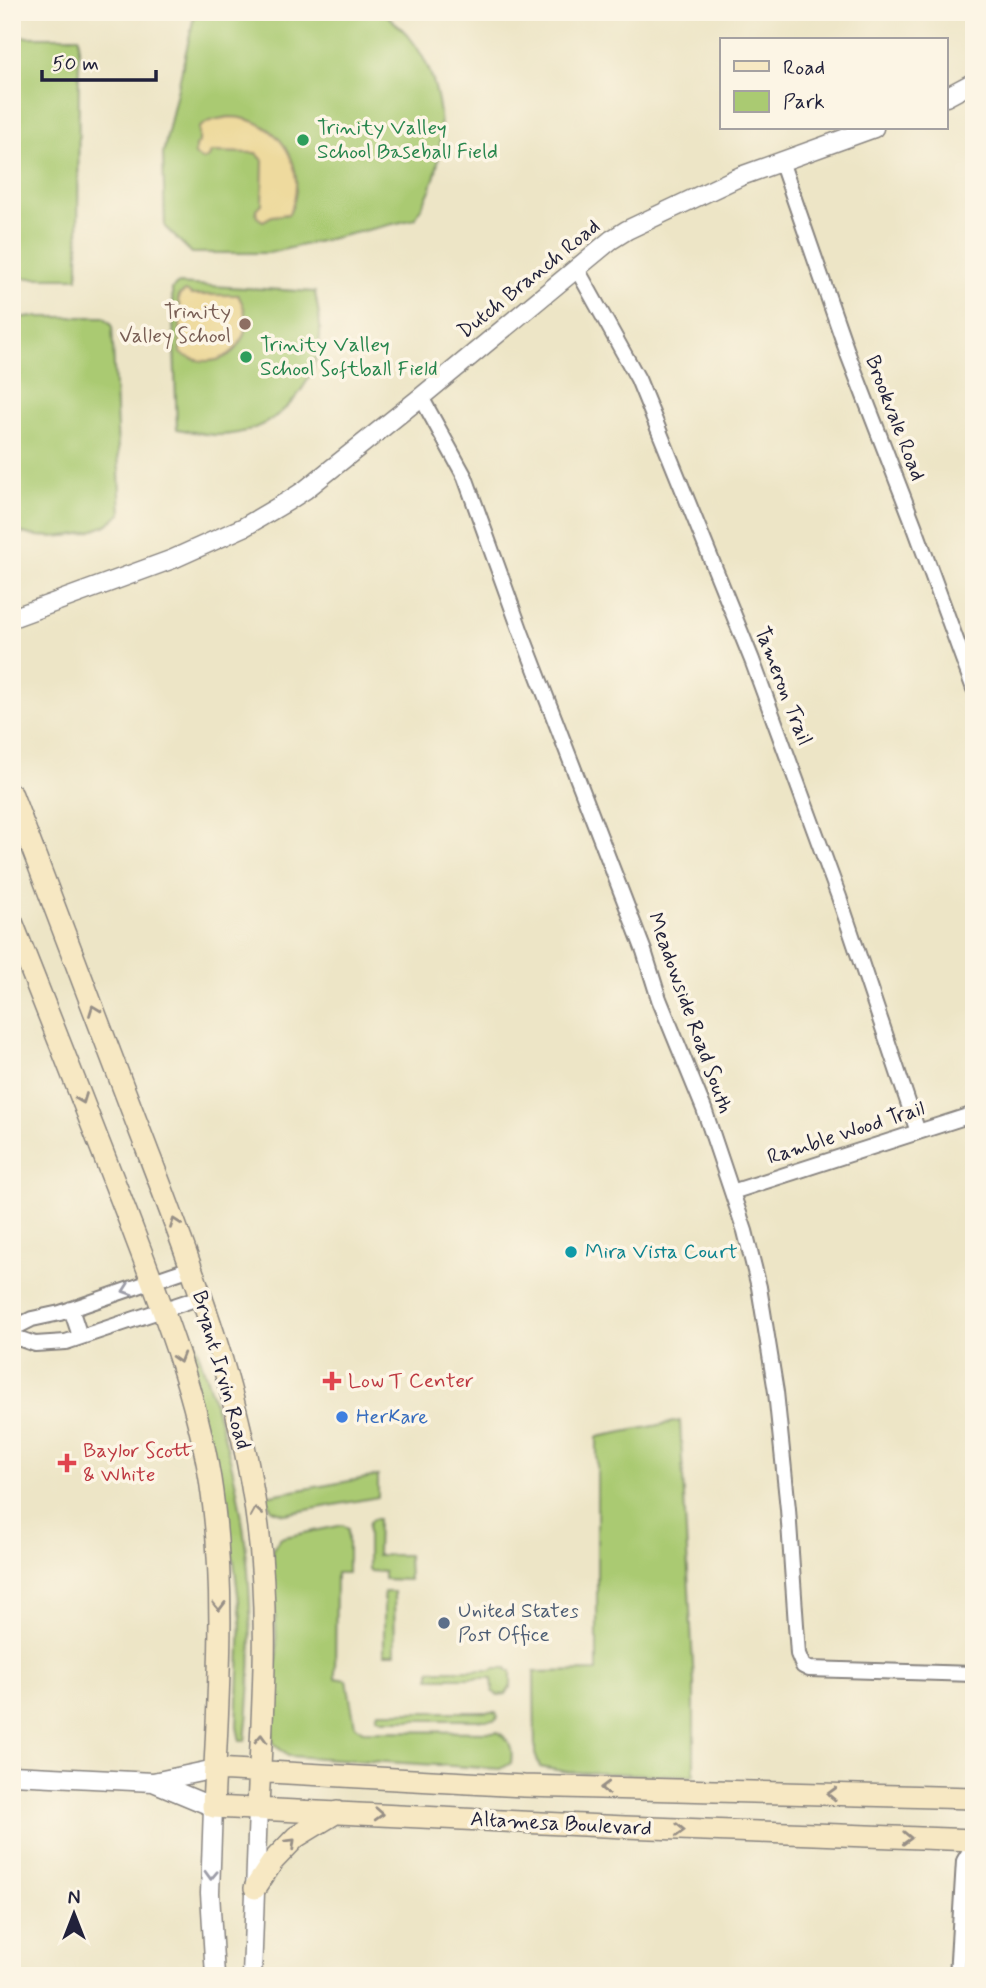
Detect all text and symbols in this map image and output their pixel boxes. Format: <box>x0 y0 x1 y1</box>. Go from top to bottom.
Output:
scale bar <box>42 38 156 82</box>
legend <box>720 38 948 130</box>
text: 50 m <box>52 50 99 78</box>
text: Road <box>783 54 825 82</box>
text: Park <box>783 88 825 116</box>
place label: Trinity Valley School Baseball Field <box>317 114 498 166</box>
marker: Trinity Valley School Baseball Field <box>295 132 311 148</box>
street label: Dutch Branch Road <box>452 213 606 345</box>
place label: Trinity Valley School <box>119 298 231 350</box>
marker: Trinity Valley School <box>237 316 253 332</box>
place label: Trinity Valley School Softball Field <box>260 331 438 383</box>
marker: Trinity Valley School Softball Field <box>238 349 254 365</box>
street label: Brookvale Road <box>858 351 932 485</box>
street label: Tameron Trail <box>748 623 818 749</box>
street label: Meadowside Road South <box>641 909 739 1117</box>
one-way arrow <box>88 1005 102 1017</box>
one-way arrow <box>74 1093 88 1105</box>
street label: Ramble Wood Trail <box>764 1094 928 1172</box>
one-way arrow <box>169 1218 183 1230</box>
place label: Mira Vista Court <box>585 1238 738 1266</box>
marker: Mira Vista Court <box>563 1244 579 1260</box>
one-way arrow <box>121 1282 133 1296</box>
street label: Bryant Irvin Road <box>185 1287 257 1453</box>
one-way arrow <box>171 1352 186 1364</box>
place label: Low T Center <box>348 1367 474 1395</box>
marker: Low T Center <box>322 1371 342 1391</box>
place label: HerKare <box>356 1403 428 1431</box>
marker: HerKare <box>334 1409 350 1425</box>
place label: Baylor Scott & White <box>83 1437 194 1489</box>
marker: Baylor Scott & White <box>57 1453 77 1473</box>
one-way arrow <box>249 1506 264 1518</box>
place label: United States Post Office <box>458 1597 579 1649</box>
one-way arrow <box>212 1601 227 1612</box>
marker: United States Post Office <box>436 1615 452 1631</box>
one-way arrow <box>253 1734 268 1745</box>
one-way arrow <box>599 1780 609 1796</box>
one-way arrow <box>826 1787 837 1802</box>
street label: Altamesa Boulevard <box>470 1805 652 1843</box>
one-way arrow <box>374 1807 385 1822</box>
one-way arrow <box>675 1822 686 1837</box>
one-way arrow <box>902 1830 913 1846</box>
one-way arrow <box>282 1839 295 1852</box>
one-way arrow <box>203 1870 218 1881</box>
north arrow <box>38 1880 108 1950</box>
text: N <box>68 1886 80 1911</box>

